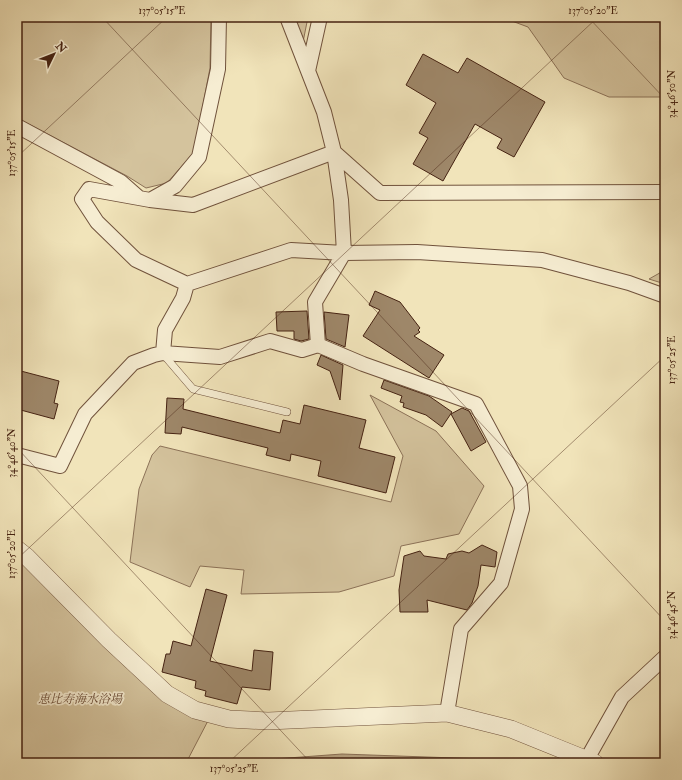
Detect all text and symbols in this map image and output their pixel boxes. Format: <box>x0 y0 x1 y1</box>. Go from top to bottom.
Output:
text: 137°05'15"E <box>138 5 186 17</box>
text: 137°05'20"E <box>568 5 618 17</box>
north arrow <box>34 34 74 74</box>
text: N <box>52 39 70 56</box>
text: 34°46'50"N <box>666 70 678 118</box>
text: 137°05'15"E <box>6 129 18 177</box>
text: 137°05'25"E <box>666 336 678 384</box>
text: 34°46'40"N <box>6 428 18 478</box>
text: 137°05'20"E <box>6 529 18 579</box>
text: 34°46'45"N <box>666 591 678 639</box>
park label: 恵比寿海水浴場 <box>38 692 123 707</box>
text: 137°05'25"E <box>210 763 258 775</box>

